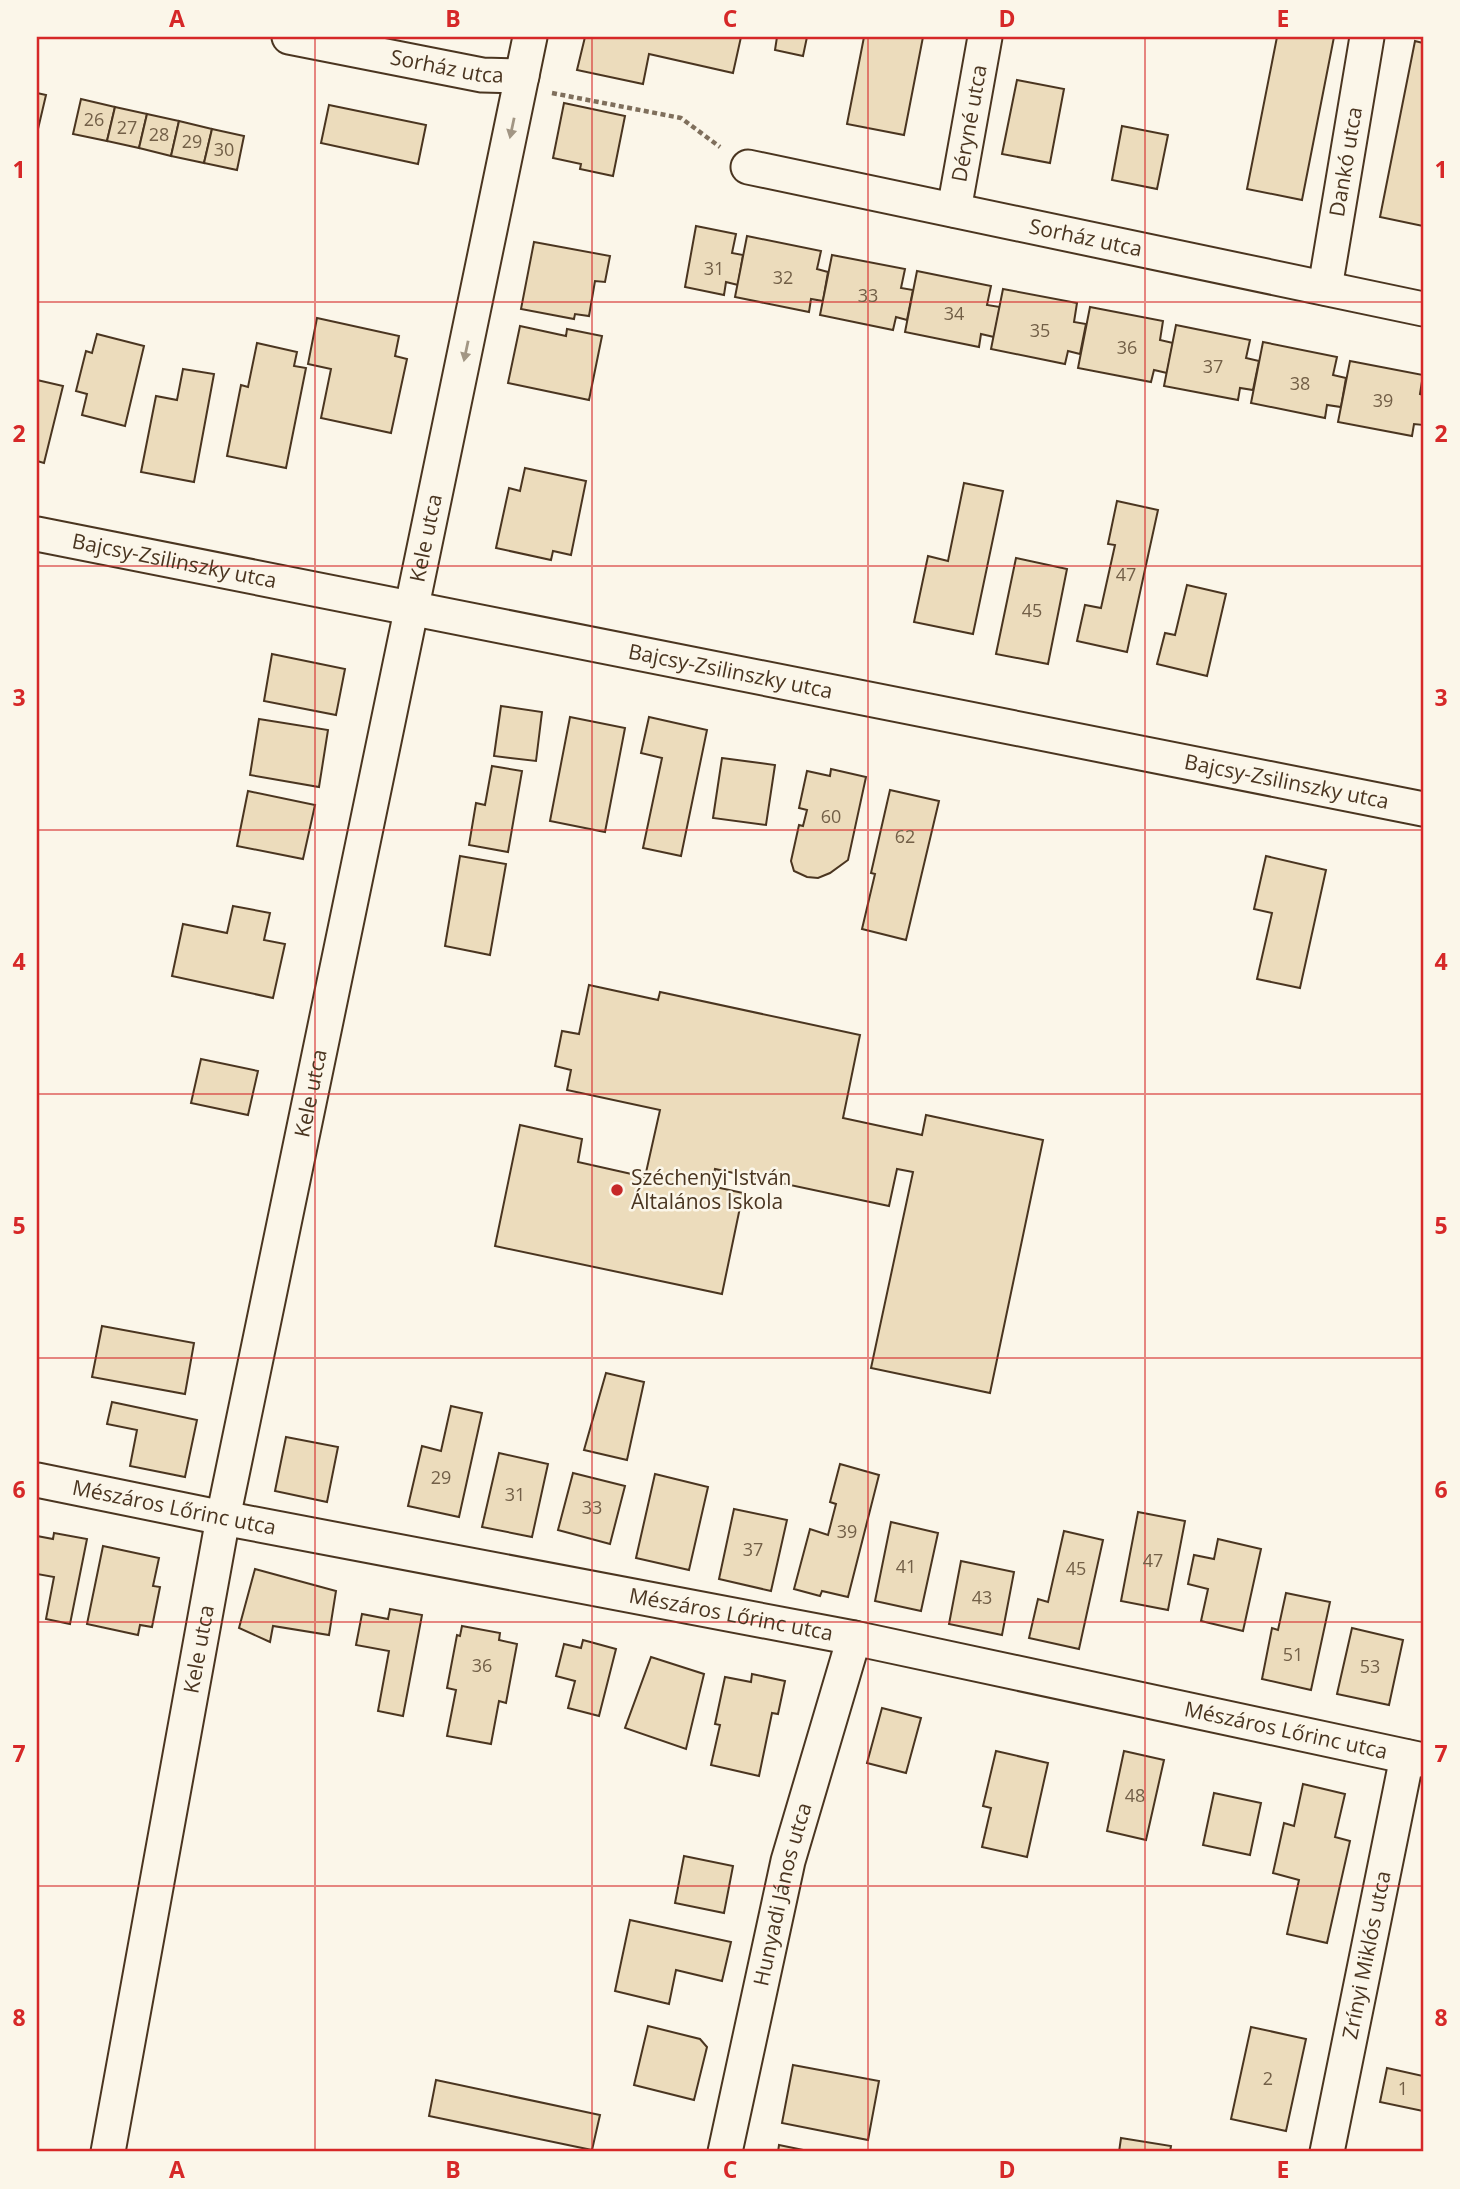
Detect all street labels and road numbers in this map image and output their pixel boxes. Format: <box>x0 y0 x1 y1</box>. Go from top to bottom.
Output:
street label: Sorház utca <box>388 42 504 89</box>
street label: Déryné utca <box>944 62 993 184</box>
street label: Dankó utca <box>1322 104 1368 219</box>
street label: Sorház utca <box>1027 212 1145 263</box>
street label: Kele utca <box>402 491 448 585</box>
street label: Bajcsy-Zsilinszky utca <box>70 526 279 594</box>
street label: Bajcsy-Zsilinszky utca <box>626 637 835 705</box>
street label: Bajcsy-Zsilinszky utca <box>1182 747 1391 815</box>
street label: Kele utca <box>287 1047 333 1140</box>
street label: Mészáros Lőrinc utca <box>70 1473 279 1541</box>
street label: Mészáros Lőrinc utca <box>627 1581 836 1647</box>
street label: Kele utca <box>176 1603 220 1695</box>
street label: Mészáros Lőrinc utca <box>1182 1694 1390 1765</box>
street label: Hunyadi János utca <box>746 1799 818 1988</box>
street label: Zrínyi Miklós utca <box>1335 1868 1397 2041</box>

